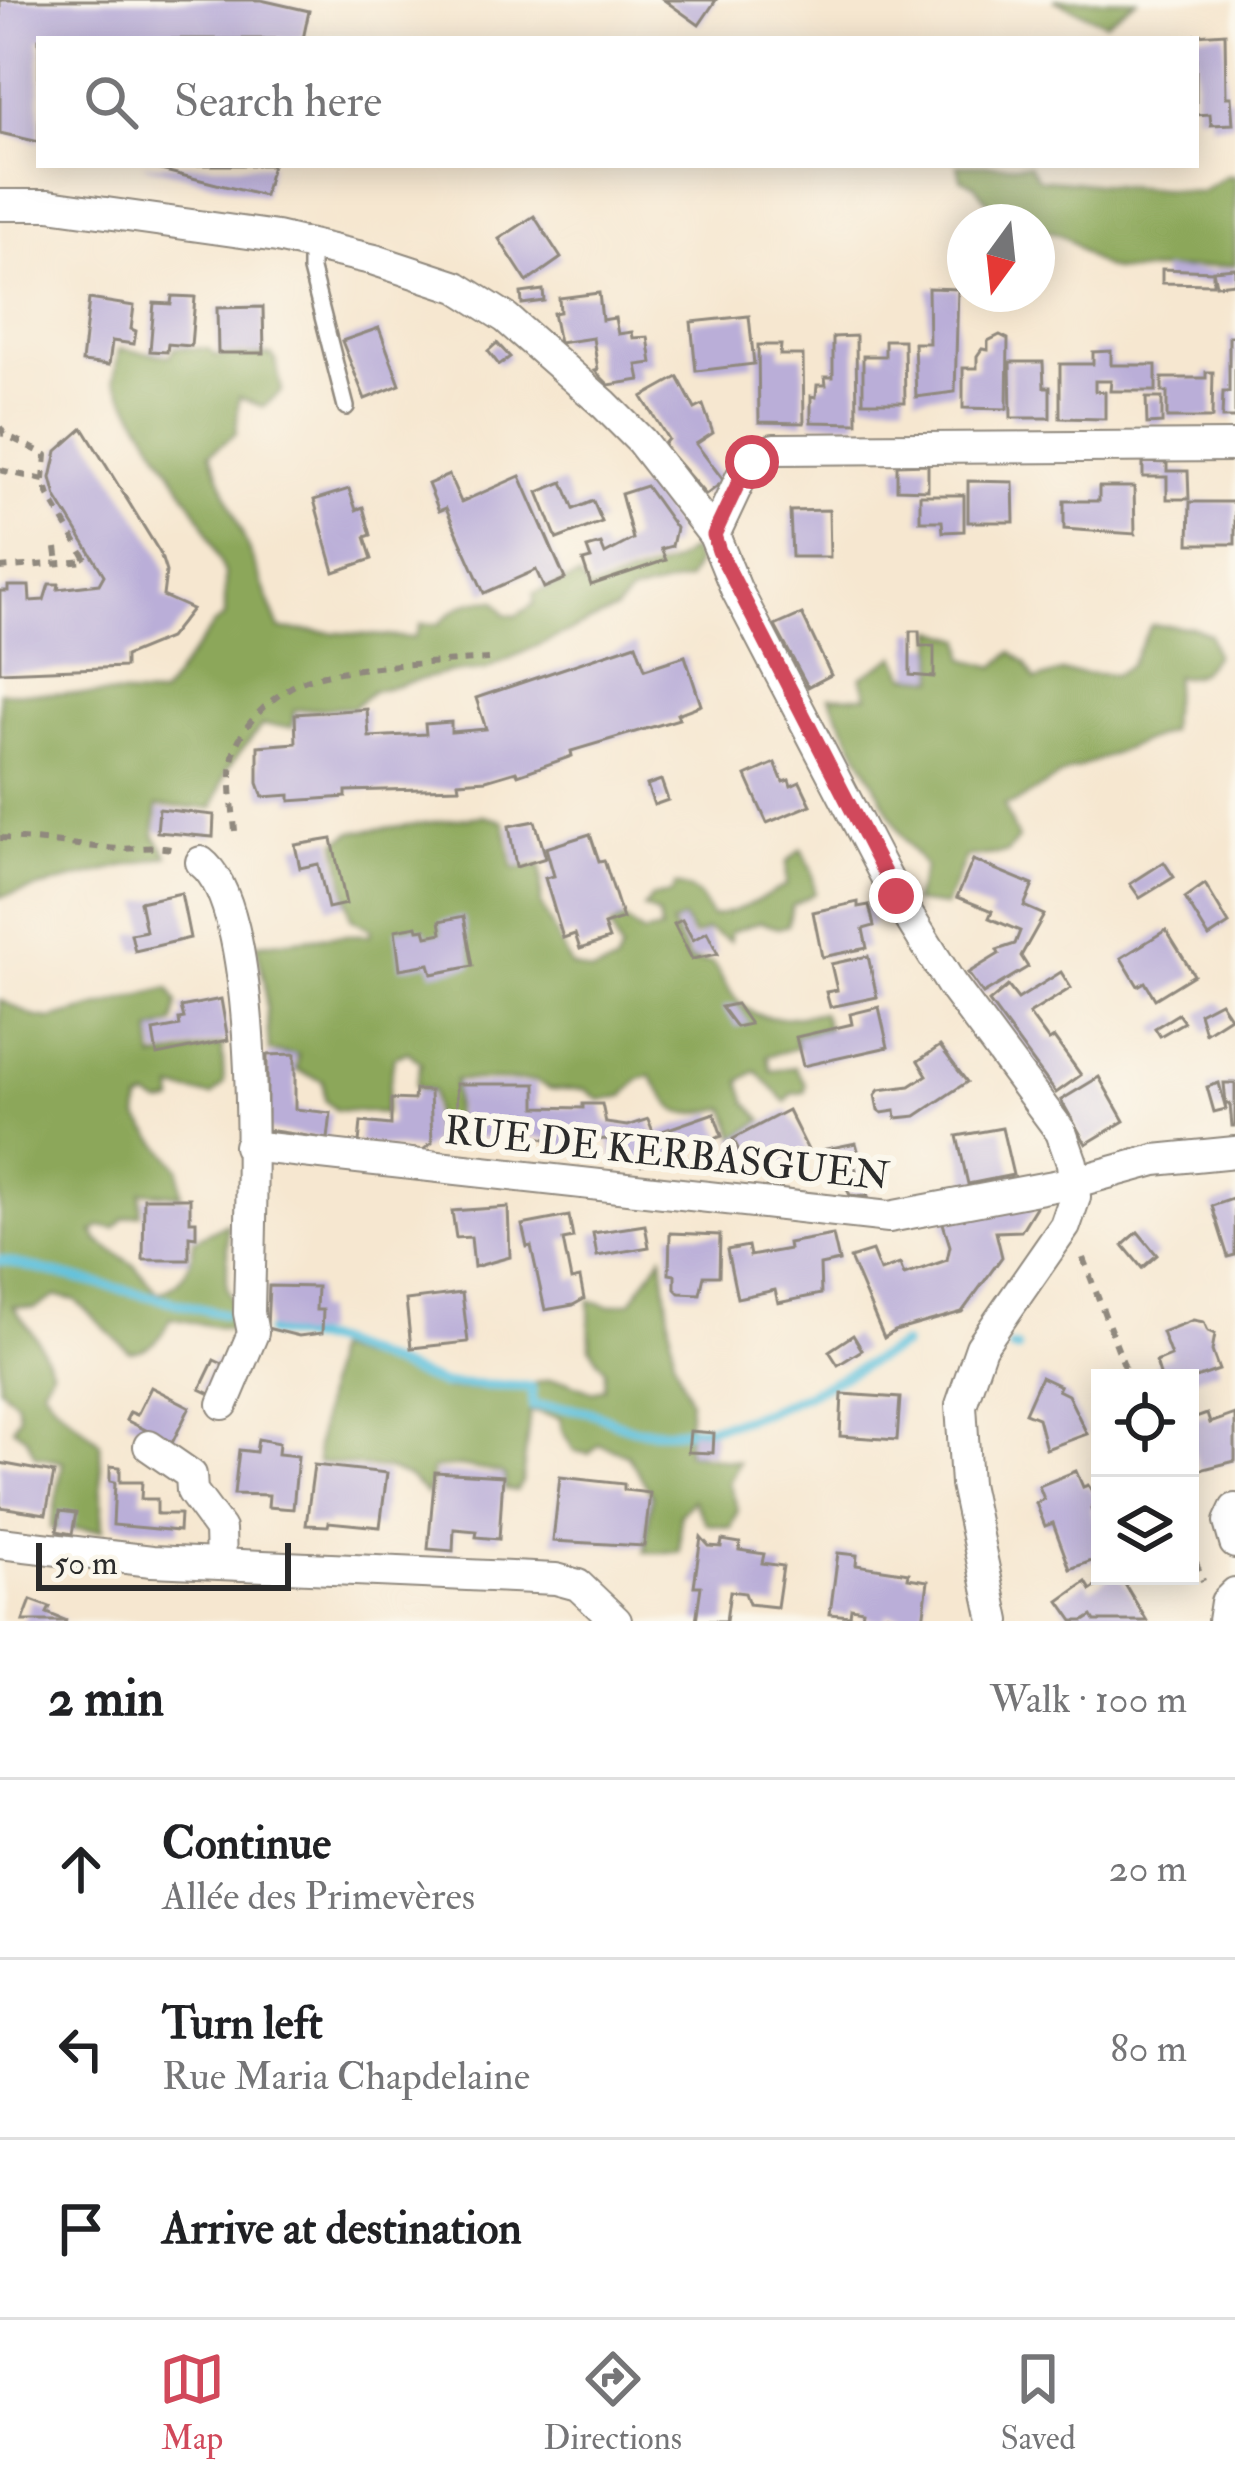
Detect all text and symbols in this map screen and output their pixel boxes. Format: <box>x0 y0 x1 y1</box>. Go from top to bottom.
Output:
search box <box>36 36 1199 168</box>
icon: search <box>78 69 144 135</box>
text: Search here <box>174 74 382 130</box>
north arrow <box>947 204 1055 312</box>
route start <box>725 435 779 489</box>
route end <box>869 869 923 923</box>
street label: RUE DE KERBASGUEN <box>442 1106 892 1201</box>
map controls <box>1091 1369 1199 1585</box>
button: locate <box>1091 1369 1199 1477</box>
button: layers <box>1091 1477 1199 1585</box>
scale bar <box>36 1537 291 1590</box>
text: 50 m <box>54 1543 118 1584</box>
text: 2 min <box>48 1667 164 1731</box>
text: Walk · 100 m <box>990 1675 1187 1724</box>
text: Continue <box>162 1816 331 1872</box>
icon: ahead <box>48 1836 114 1902</box>
text: 20 m <box>1109 1844 1187 1893</box>
text: Allée des Primevères <box>162 1872 475 1921</box>
text: Turn left <box>162 1996 323 2052</box>
icon: left <box>48 2016 114 2082</box>
text: 80 m <box>1110 2024 1187 2073</box>
text: Rue Maria Chapdelaine <box>162 2052 530 2101</box>
icon: arrive <box>48 2196 114 2262</box>
text: Arrive at destination <box>162 2201 522 2257</box>
tab: Map <box>159 2346 225 2459</box>
tab: Directions <box>544 2346 682 2459</box>
tab: Saved <box>1000 2346 1076 2459</box>

